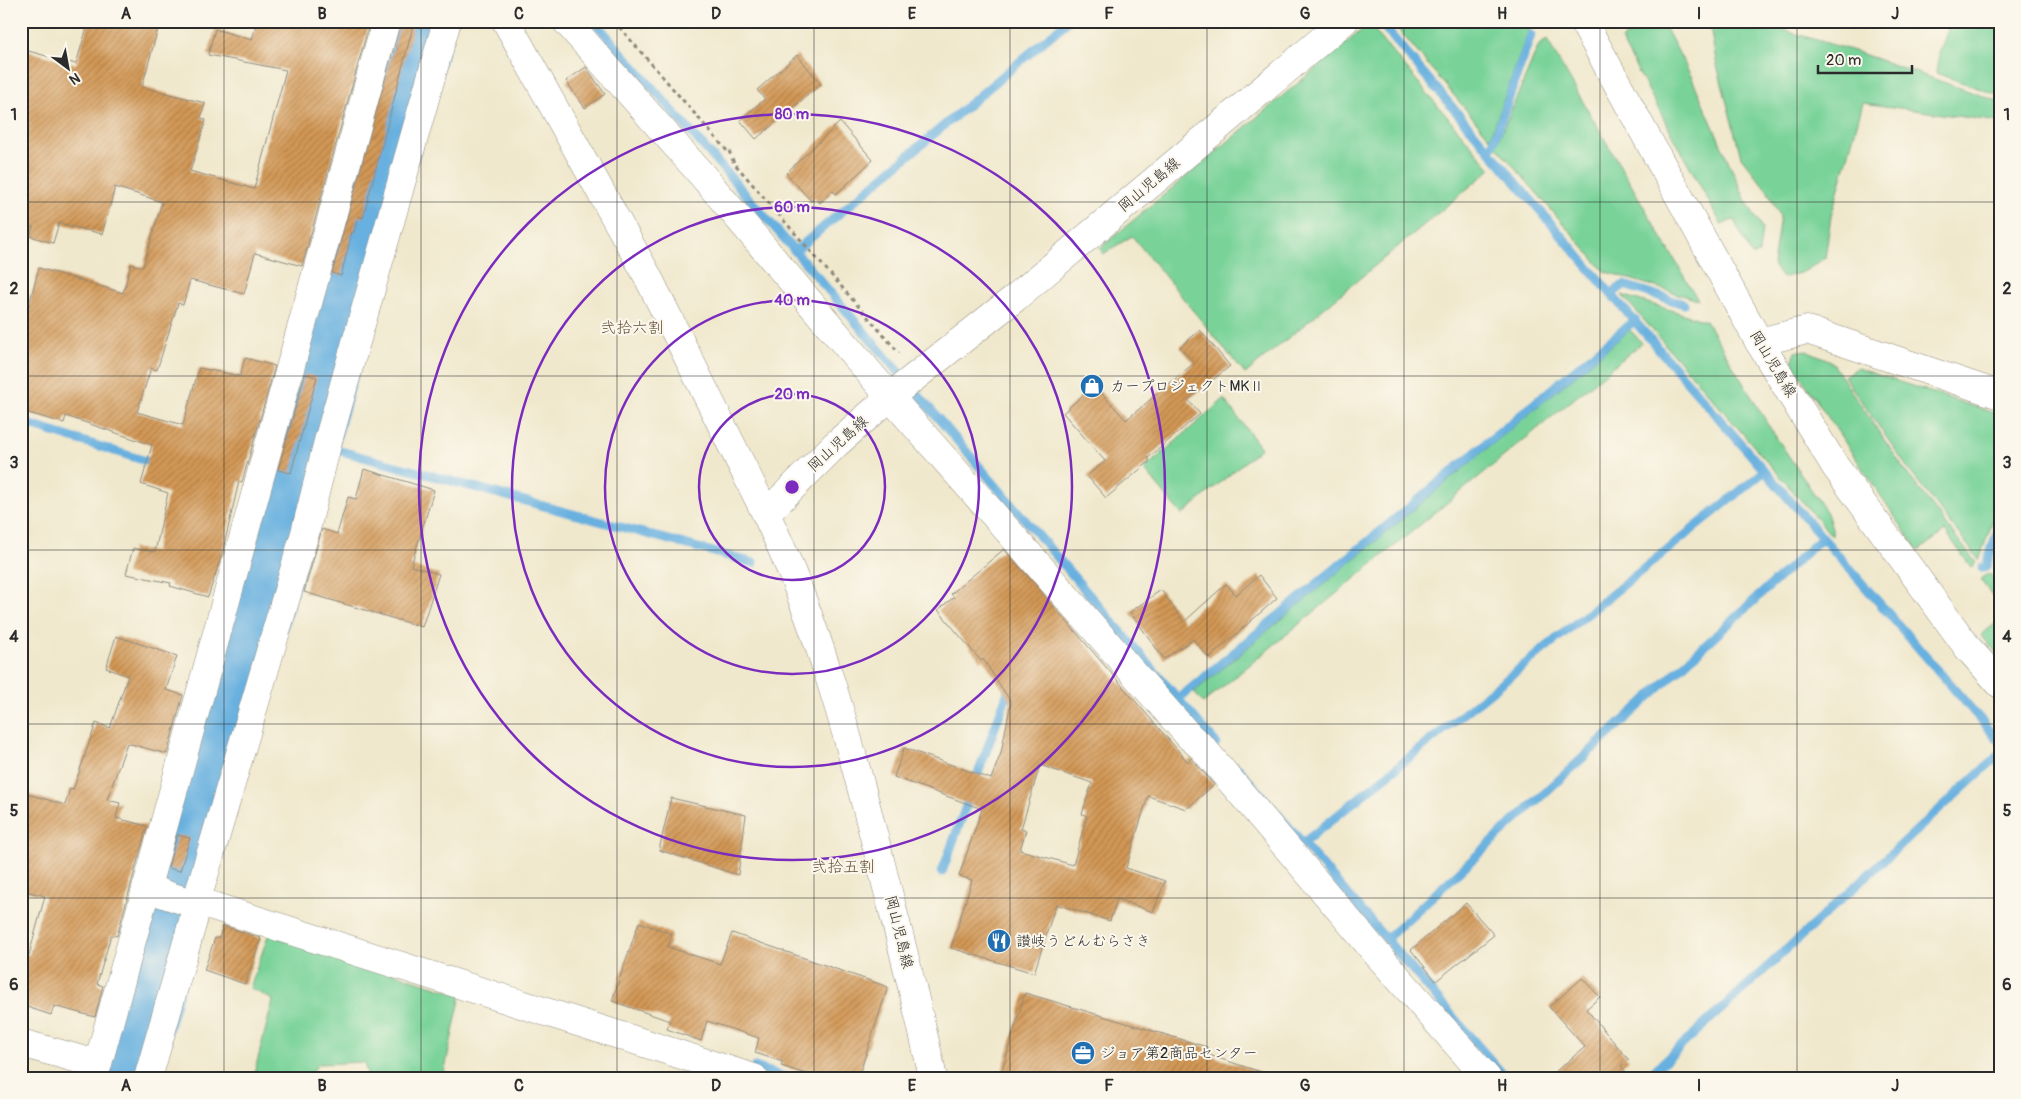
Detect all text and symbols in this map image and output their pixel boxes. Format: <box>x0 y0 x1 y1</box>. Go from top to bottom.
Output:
text: A <box>121 4 132 24</box>
text: B <box>317 4 327 24</box>
text: C <box>514 4 524 24</box>
text: D <box>711 4 721 24</box>
text: E <box>908 4 917 24</box>
text: F <box>1104 4 1114 24</box>
text: G <box>1300 4 1311 24</box>
text: H <box>1497 4 1507 24</box>
text: I <box>1697 4 1701 24</box>
text: J <box>1891 4 1899 24</box>
north arrow <box>42 42 92 92</box>
scale bar <box>1818 42 1912 74</box>
text: 20 m <box>1826 51 1861 70</box>
text: N <box>66 69 83 88</box>
text: 1 <box>11 105 17 125</box>
text: 80 m <box>775 105 809 124</box>
text: 1 <box>2004 105 2010 125</box>
street label: 岡山児島線 <box>1114 154 1184 216</box>
text: 60 m <box>774 198 810 217</box>
text: 2 <box>10 279 19 299</box>
text: 2 <box>2003 279 2012 299</box>
text: 40 m <box>774 291 810 310</box>
district label: 弐拾六割 <box>600 318 664 338</box>
street label: 岡山児島線 <box>1746 327 1800 401</box>
shop icon: カープロジェクトMKⅡ <box>1079 373 1105 399</box>
place label: カープロジェクトMKⅡ <box>1110 377 1264 396</box>
text: 20 m <box>774 385 810 404</box>
street label: 岡山児島線 <box>804 412 872 476</box>
text: 3 <box>10 453 19 473</box>
text: 3 <box>2003 453 2012 473</box>
centre of rings <box>783 478 801 496</box>
text: 4 <box>9 627 19 647</box>
text: 4 <box>2002 627 2012 647</box>
text: 5 <box>10 801 19 821</box>
text: 5 <box>2003 801 2012 821</box>
district label: 弐拾五割 <box>811 857 875 877</box>
street label: 岡山児島線 <box>881 893 917 971</box>
restaurant icon: 讃岐うどんむらさき <box>986 928 1012 954</box>
place label: 讃岐うどんむらさき <box>1016 932 1151 951</box>
text: 6 <box>9 975 19 995</box>
text: 6 <box>2002 975 2012 995</box>
office icon: ジョア第2商品センター <box>1070 1040 1096 1066</box>
place label: ジョア第2商品センター <box>1100 1044 1258 1063</box>
text: A <box>121 1076 132 1096</box>
text: B <box>317 1076 327 1096</box>
text: C <box>514 1076 524 1096</box>
text: D <box>711 1076 721 1096</box>
text: E <box>908 1076 917 1096</box>
text: F <box>1104 1076 1114 1096</box>
text: G <box>1300 1076 1311 1096</box>
text: H <box>1497 1076 1507 1096</box>
text: I <box>1697 1076 1701 1096</box>
text: J <box>1891 1076 1899 1096</box>

